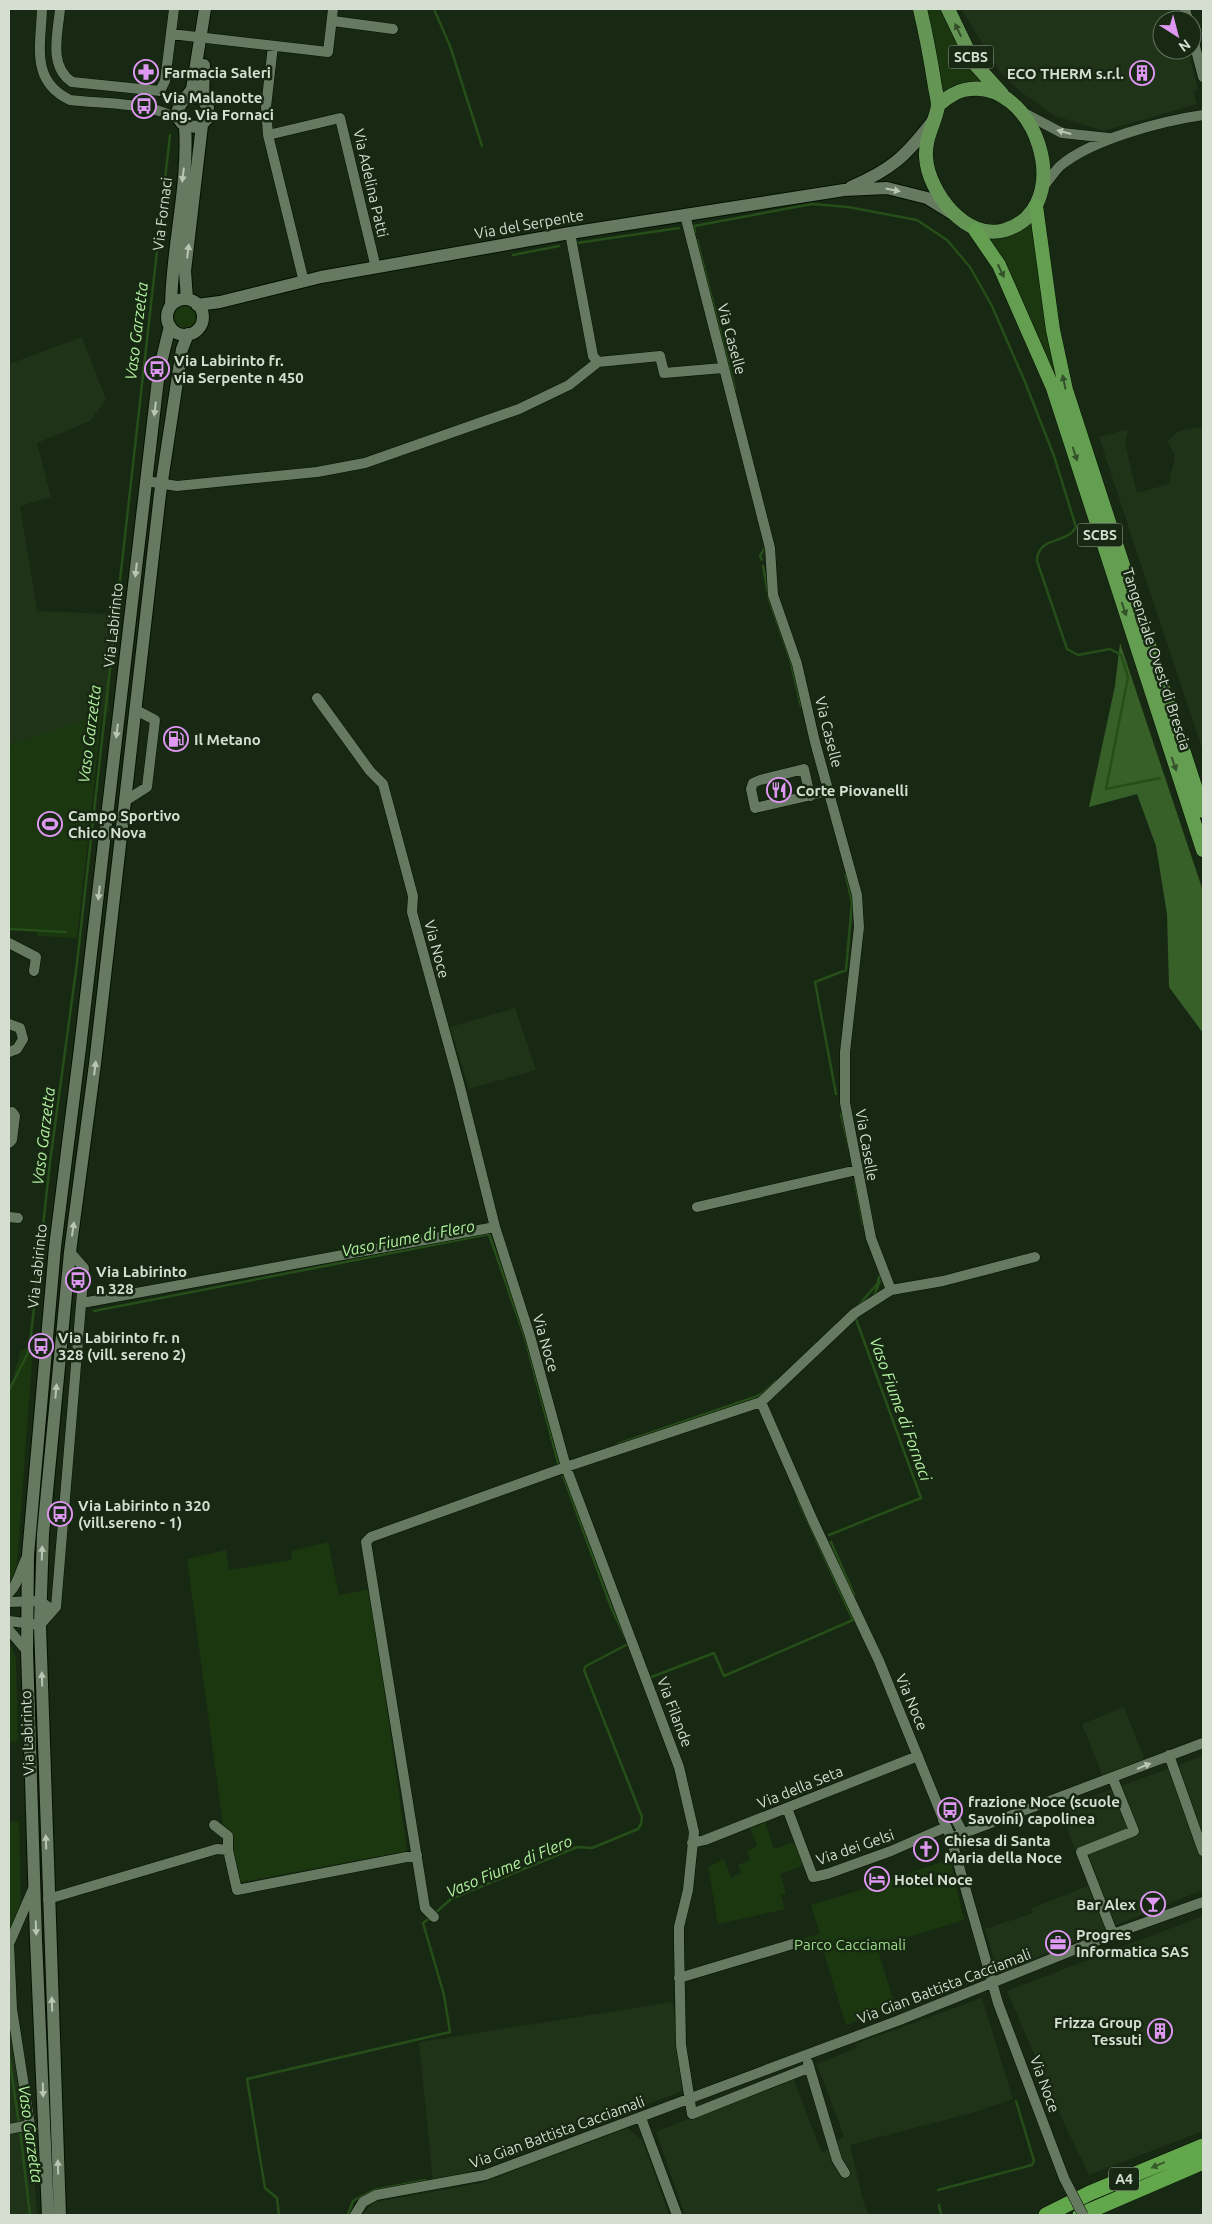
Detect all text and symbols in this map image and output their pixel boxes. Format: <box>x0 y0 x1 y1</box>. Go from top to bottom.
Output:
north arrow <box>1152 10 1202 60</box>
one-way arrow <box>954 23 962 37</box>
text: N <box>1176 36 1194 55</box>
road number: SCBS <box>948 46 994 68</box>
pharmacy icon: Farmacia Saleri <box>133 59 159 85</box>
building icon: ECO THERM s.r.l. <box>1129 60 1155 86</box>
place label: Farmacia Saleri <box>164 64 271 81</box>
place label: ECO THERM s.r.l. <box>1007 65 1124 82</box>
place label: Via Malanotte ang. Via Fornaci <box>162 89 274 123</box>
bus stop icon: Via Malanotte ang. Via Fornaci <box>131 93 157 119</box>
street label: Via Adelina Patti <box>350 127 392 239</box>
one-way arrow <box>1057 128 1072 136</box>
one-way arrow <box>179 167 187 183</box>
street label: Via Fornaci <box>149 176 175 252</box>
one-way arrow <box>885 187 901 195</box>
street label: Via del Serpente <box>473 206 585 242</box>
one-way arrow <box>184 242 192 258</box>
one-way arrow <box>997 264 1005 278</box>
water label: Vaso Garzetta <box>121 281 151 381</box>
street label: Via Caselle <box>714 302 750 376</box>
place label: Via Labirinto fr. via Serpente n 450 <box>174 352 304 386</box>
bus stop icon: Via Labirinto fr. via Serpente n 450 <box>144 356 170 382</box>
one-way arrow <box>1060 374 1068 390</box>
one-way arrow <box>151 401 159 417</box>
one-way arrow <box>1071 447 1079 462</box>
road number: SCBS <box>1078 524 1122 546</box>
one-way arrow <box>132 562 140 578</box>
street label: Tangenziale Ovest di Brescia <box>1119 566 1195 752</box>
street label: Via Labirinto <box>100 582 126 668</box>
one-way arrow <box>1120 602 1128 617</box>
water label: Vaso Garzetta <box>74 684 104 784</box>
street label: Via Caselle <box>812 695 846 769</box>
one-way arrow <box>113 724 121 740</box>
fuel station icon: Il Metano <box>163 726 189 752</box>
place label: Il Metano <box>194 731 261 748</box>
one-way arrow <box>1171 756 1178 771</box>
restaurant icon: Corte Piovanelli <box>766 777 792 803</box>
place label: Corte Piovanelli <box>796 782 908 799</box>
place label: Campo Sportivo Chico Nova <box>68 807 180 841</box>
sports icon: Campo Sportivo Chico Nova <box>37 811 63 837</box>
one-way arrow <box>95 885 103 901</box>
street label: Via Noce <box>421 918 453 980</box>
one-way arrow <box>91 1060 99 1076</box>
water label: Vaso Garzetta <box>28 1086 58 1186</box>
street label: Via Caselle <box>852 1108 882 1182</box>
water label: Vaso Fiume di Flero <box>340 1216 476 1260</box>
one-way arrow <box>69 1221 77 1237</box>
street label: Via Labirinto <box>24 1223 50 1309</box>
place label: Via Labirinto n 328 <box>96 1263 187 1297</box>
bus stop icon: Via Labirinto n 328 <box>65 1267 91 1293</box>
street label: Via Noce <box>530 1312 562 1374</box>
place label: Via Labirinto fr. n 328 (vill. sereno 2) <box>58 1329 186 1363</box>
bus stop icon: Via Labirinto fr. n 328 (vill. sereno 2) <box>28 1333 54 1359</box>
water label: Vaso Fiume di Fornaci <box>867 1335 936 1484</box>
one-way arrow <box>52 1382 60 1398</box>
place label: Via Labirinto n 320 (vill.sereno - 1) <box>78 1497 210 1531</box>
bus stop icon: Via Labirinto n 320 (vill.sereno - 1) <box>47 1501 73 1527</box>
one-way arrow <box>38 1544 46 1560</box>
one-way arrow <box>37 1671 45 1687</box>
street label: Via Noce <box>893 1671 931 1733</box>
street label: Via Filande <box>654 1675 696 1749</box>
street label: Via Labirinto <box>17 1690 37 1776</box>
one-way arrow <box>1137 1761 1151 1769</box>
street label: Via della Seta <box>755 1762 845 1812</box>
place label: frazione Noce (scuole Savoini) capolinea <box>968 1793 1120 1827</box>
bus stop icon: frazione Noce (scuole Savoini) capolinea <box>937 1797 963 1823</box>
street label: Via dei Gelsi <box>814 1826 896 1868</box>
water label: Vaso Fiume di Flero <box>443 1831 575 1901</box>
place label: Chiesa di Santa Maria della Noce <box>944 1832 1062 1866</box>
one-way arrow <box>42 1834 50 1850</box>
church icon: Chiesa di Santa Maria della Noce <box>913 1836 939 1862</box>
hotel icon: Hotel Noce <box>864 1866 890 1892</box>
place label: Hotel Noce <box>894 1871 973 1888</box>
bar icon: Bar Alex <box>1140 1891 1166 1917</box>
place label: Bar Alex <box>1076 1896 1136 1913</box>
one-way arrow <box>32 1920 40 1936</box>
place label: Progres Informatica SAS <box>1076 1926 1189 1960</box>
office icon: Progres Informatica SAS <box>1045 1930 1071 1956</box>
park label: Parco Cacciamali <box>794 1936 906 1953</box>
street label: Via Gian Battista Cacciamali <box>855 1945 1033 2027</box>
one-way arrow <box>48 1996 56 2012</box>
place label: Frizza Group Tessuti <box>1054 2014 1142 2048</box>
building icon: Frizza Group Tessuti <box>1147 2018 1173 2044</box>
street label: Via Noce <box>1027 2053 1063 2115</box>
one-way arrow <box>39 2082 47 2098</box>
water label: Vaso Garzetta <box>15 2084 47 2184</box>
street label: Via Gian Battista Cacciamali <box>467 2092 647 2172</box>
one-way arrow <box>54 2158 62 2174</box>
one-way arrow <box>1151 2161 1165 2169</box>
road number: A4 <box>1109 2168 1139 2190</box>

